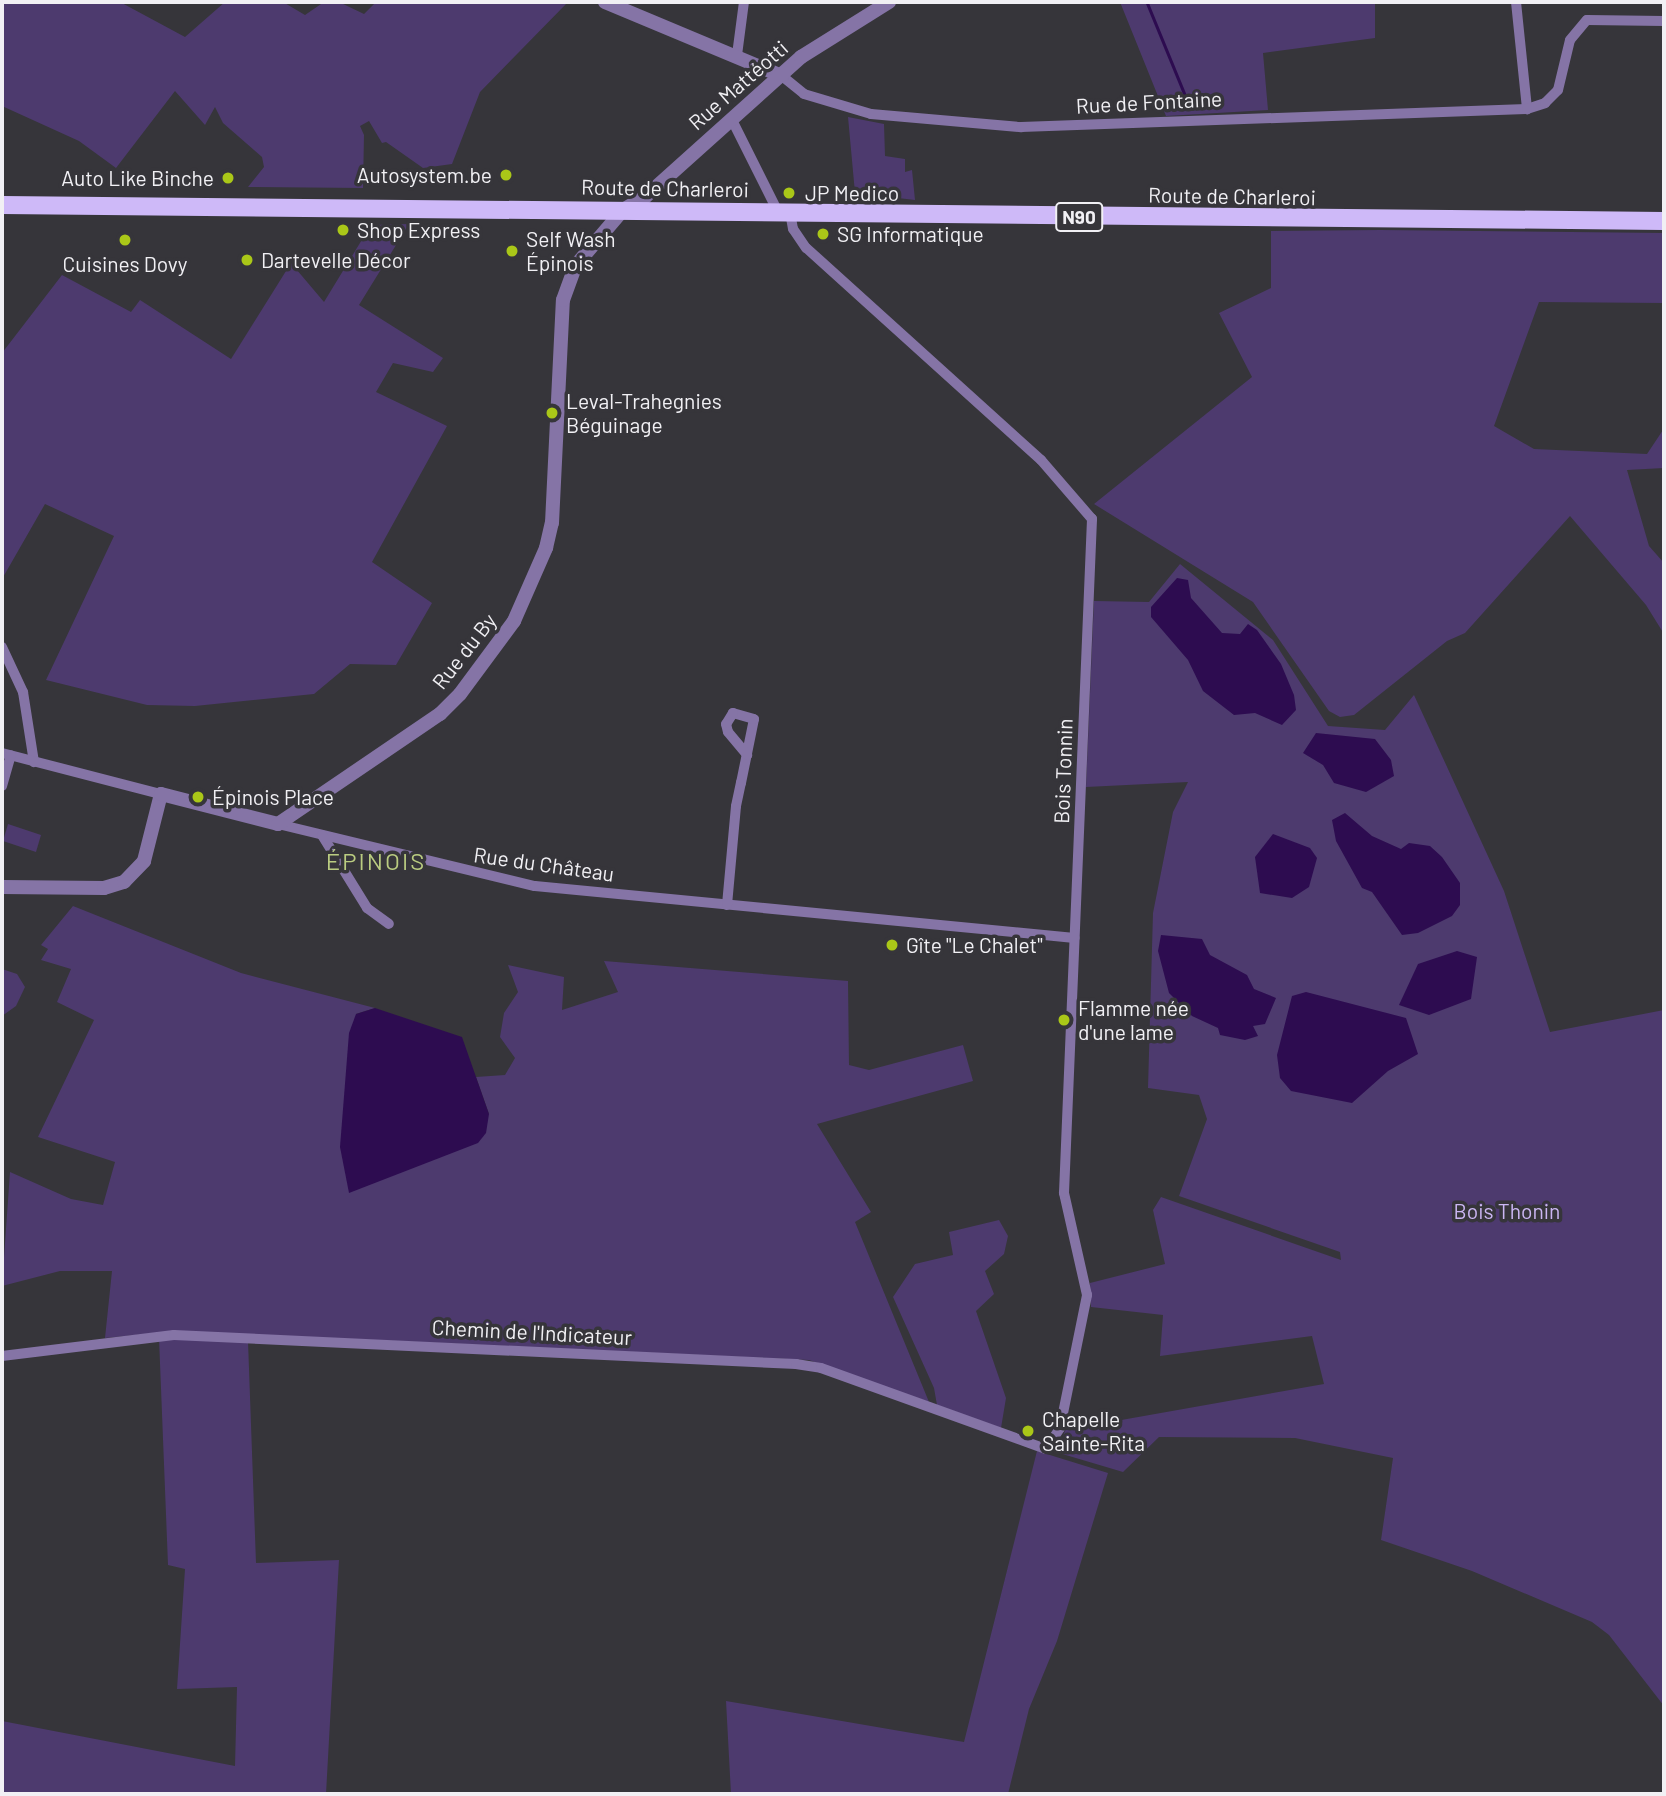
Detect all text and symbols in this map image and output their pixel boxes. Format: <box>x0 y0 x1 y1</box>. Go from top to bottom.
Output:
street label: Rue Mattéotti <box>683 35 793 135</box>
street label: Rue de Fontaine <box>1075 86 1223 118</box>
place label: Autosystem.be <box>357 162 492 188</box>
place label: Auto Like Binche <box>61 165 214 191</box>
marker: Autosystem.be <box>498 167 514 183</box>
marker: Auto Like Binche <box>220 170 236 186</box>
street label: Route de Charleroi <box>581 174 749 202</box>
place label: JP Medico <box>805 180 899 206</box>
street label: Route de Charleroi <box>1148 182 1316 210</box>
marker: JP Medico <box>779 183 799 203</box>
road number: N90 <box>1054 202 1104 232</box>
place label: Shop Express <box>357 217 480 243</box>
place label: SG Informatique <box>837 221 984 247</box>
marker: Shop Express <box>335 222 351 238</box>
place label: Self Wash Épinois <box>526 226 616 276</box>
marker: SG Informatique <box>815 226 831 242</box>
marker: Cuisines Dovy <box>117 232 133 248</box>
marker: Self Wash Épinois <box>504 243 520 259</box>
place label: Dartevelle Décor <box>261 247 411 273</box>
place label: Cuisines Dovy <box>63 251 187 277</box>
marker: Dartevelle Décor <box>239 252 255 268</box>
place label: Leval-Trahegnies Béguinage <box>566 388 722 438</box>
marker: Leval-Trahegnies Béguinage <box>544 405 560 421</box>
street label: Rue du By <box>427 608 501 694</box>
street label: Bois Tonnin <box>1049 718 1077 824</box>
place label: Épinois Place <box>212 784 334 810</box>
marker: Épinois Place <box>190 789 206 805</box>
street label: Rue du Château <box>472 842 616 886</box>
district label: ÉPINOIS <box>327 847 425 875</box>
place label: Gîte "Le Chalet" <box>906 932 1043 958</box>
marker: Gîte "Le Chalet" <box>884 937 900 953</box>
place label: Flamme née d'une lame <box>1078 995 1189 1045</box>
marker: Flamme née d'une lame <box>1056 1012 1072 1028</box>
park label: Bois Thonin <box>1454 1198 1560 1224</box>
street label: Chemin de l'Indicateur <box>431 1314 633 1350</box>
place label: Chapelle Sainte-Rita <box>1042 1406 1145 1456</box>
marker: Chapelle Sainte-Rita <box>1020 1423 1036 1439</box>

